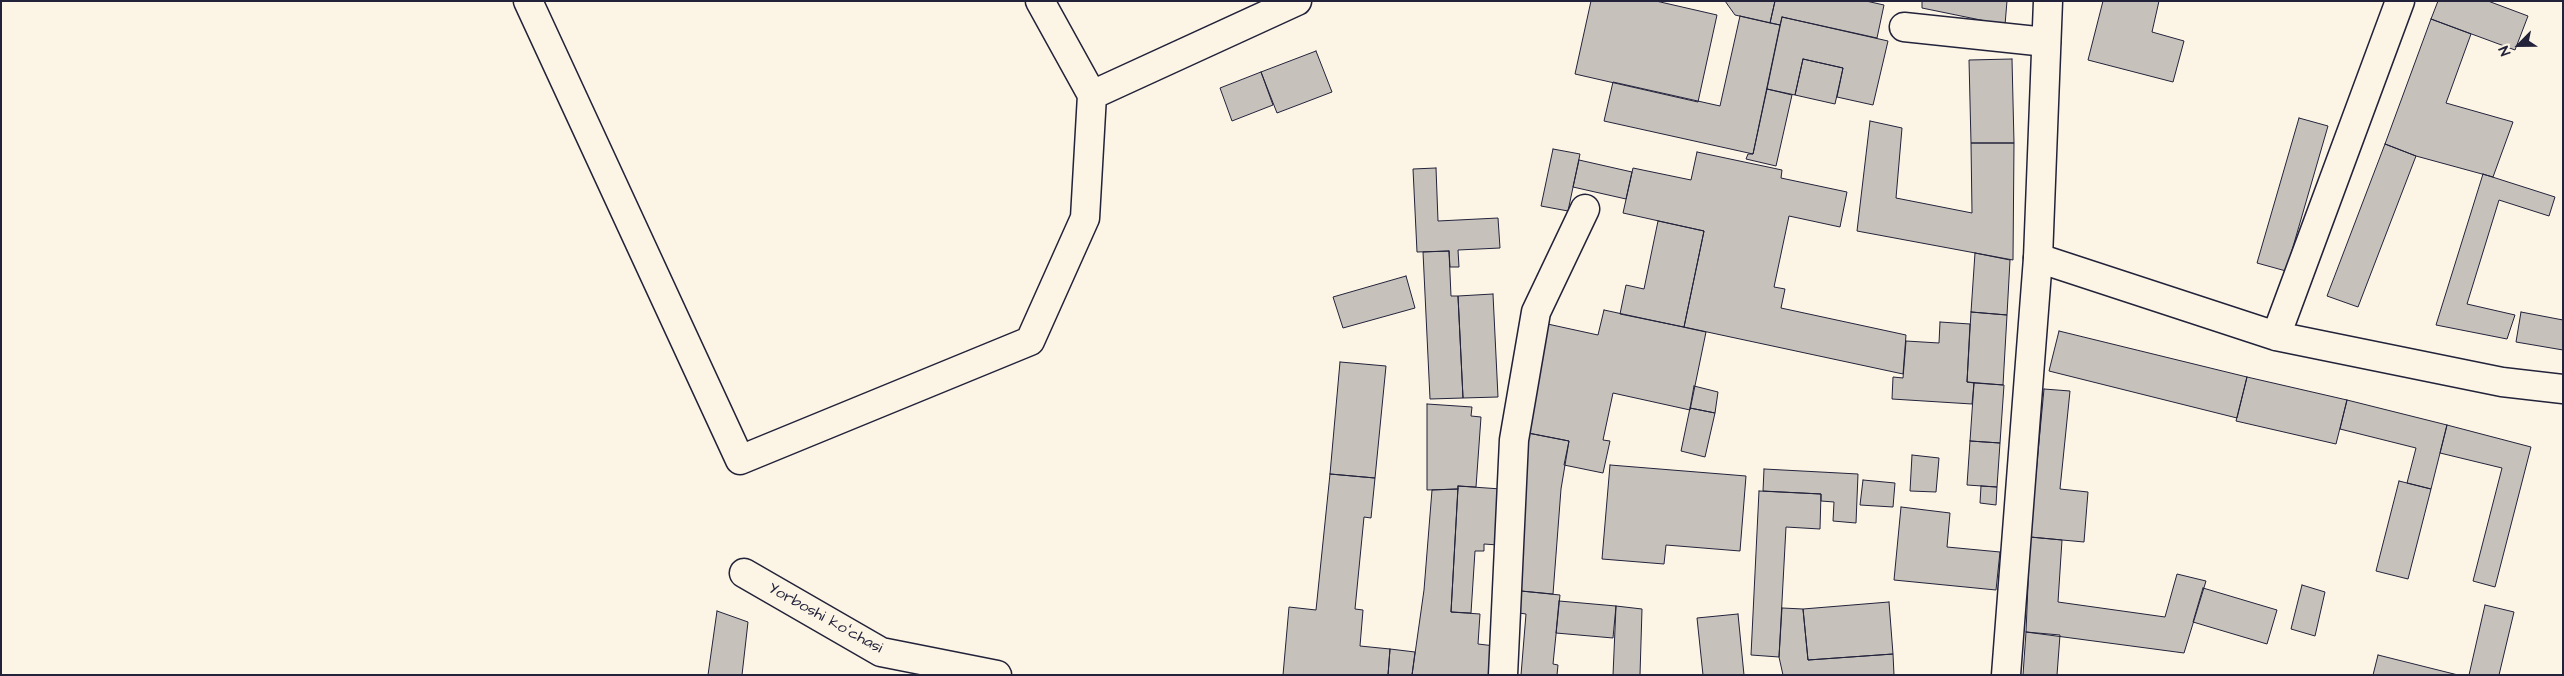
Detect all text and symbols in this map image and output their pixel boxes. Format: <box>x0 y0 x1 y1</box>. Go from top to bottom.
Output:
north arrow <box>2494 20 2544 70</box>
text: N <box>2494 43 2516 59</box>
street label: Yorboshi koʻchasi <box>764 580 886 658</box>

